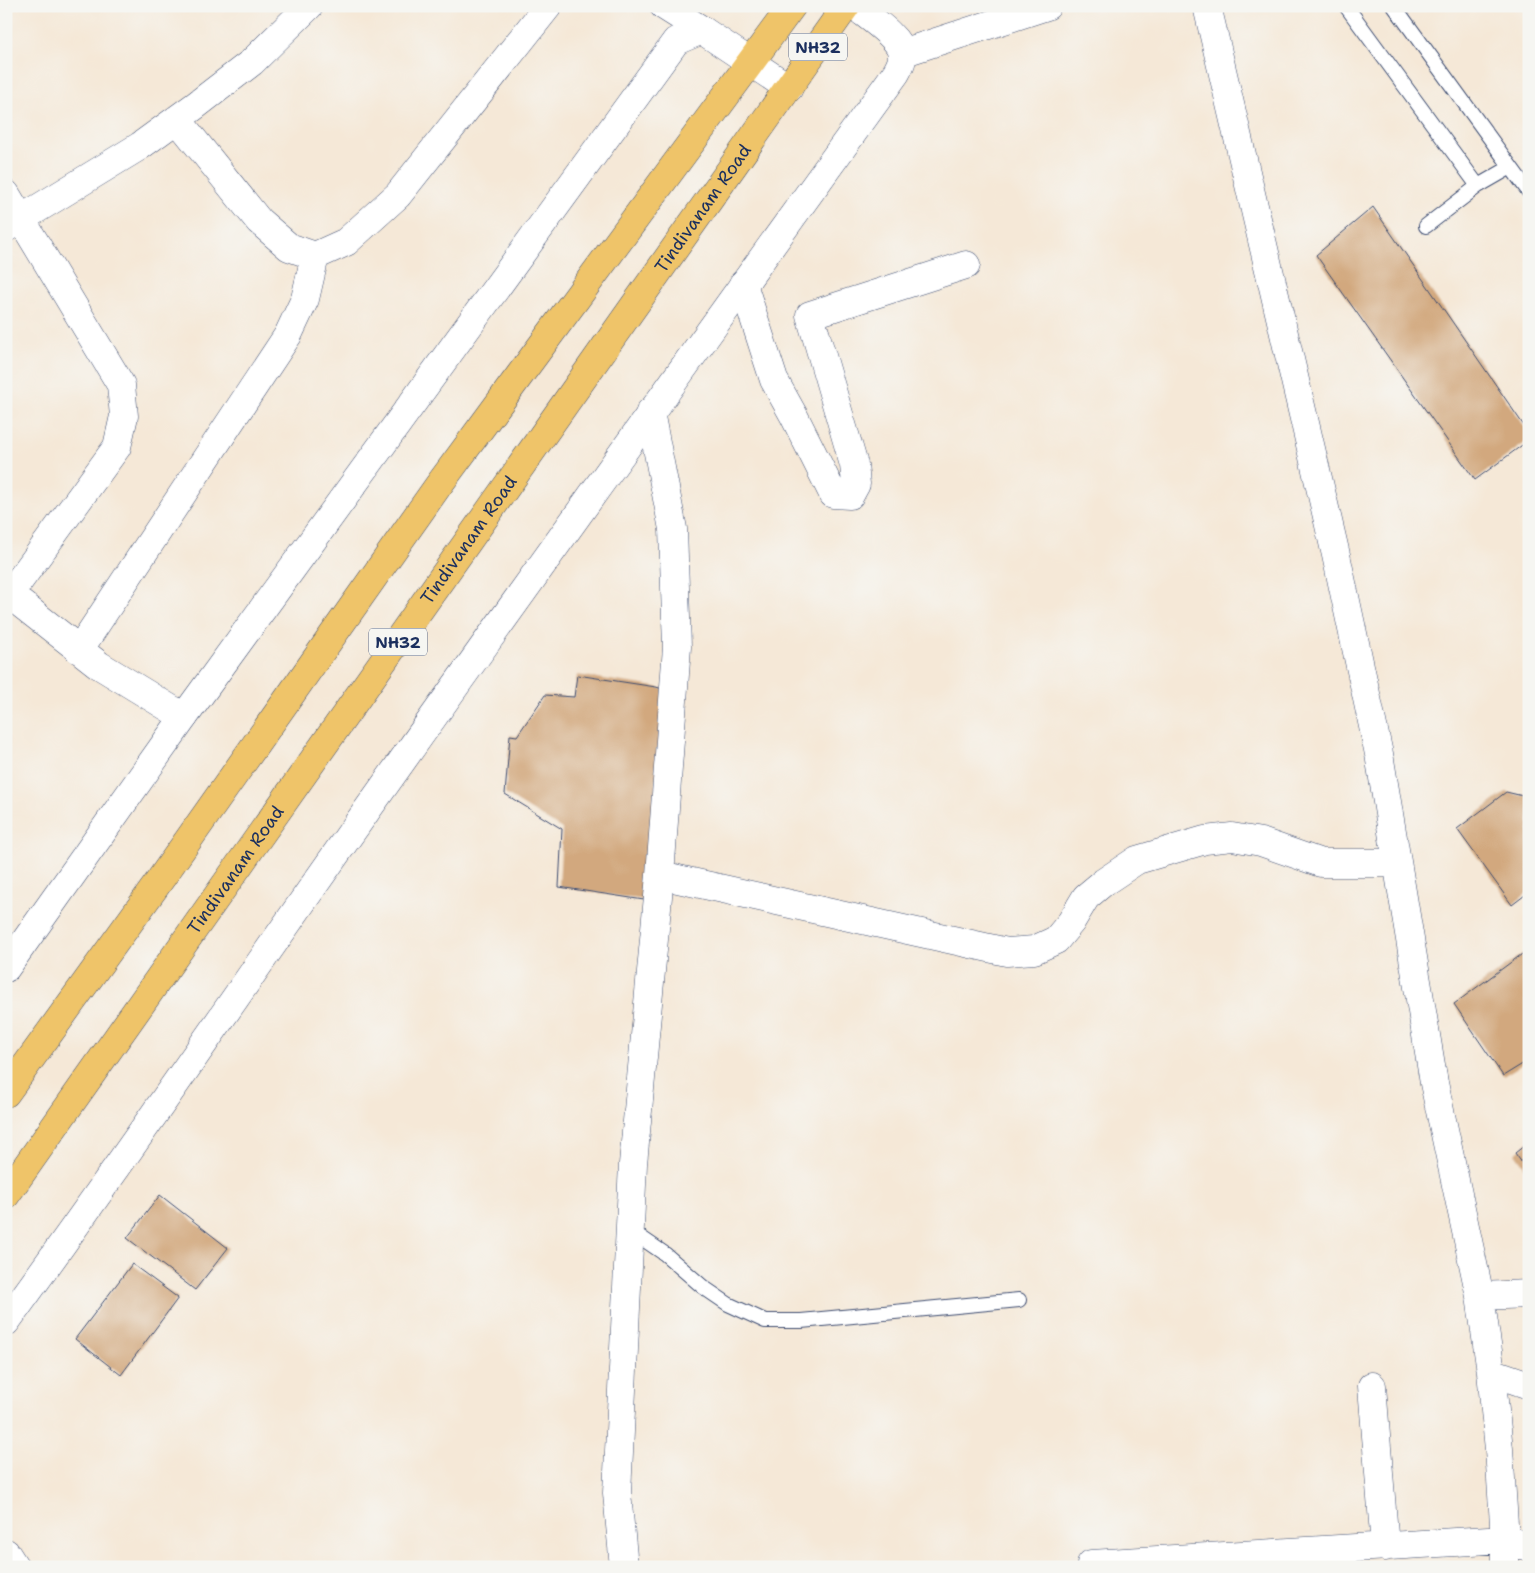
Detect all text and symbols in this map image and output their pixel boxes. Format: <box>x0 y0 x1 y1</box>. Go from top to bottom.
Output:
road number: NH32 <box>789 34 847 61</box>
street label: Tindivanam Road <box>649 139 757 278</box>
street label: Tindivanam Road <box>415 471 523 609</box>
road number: NH32 <box>369 628 427 656</box>
street label: Tindivanam Road <box>182 801 289 939</box>

